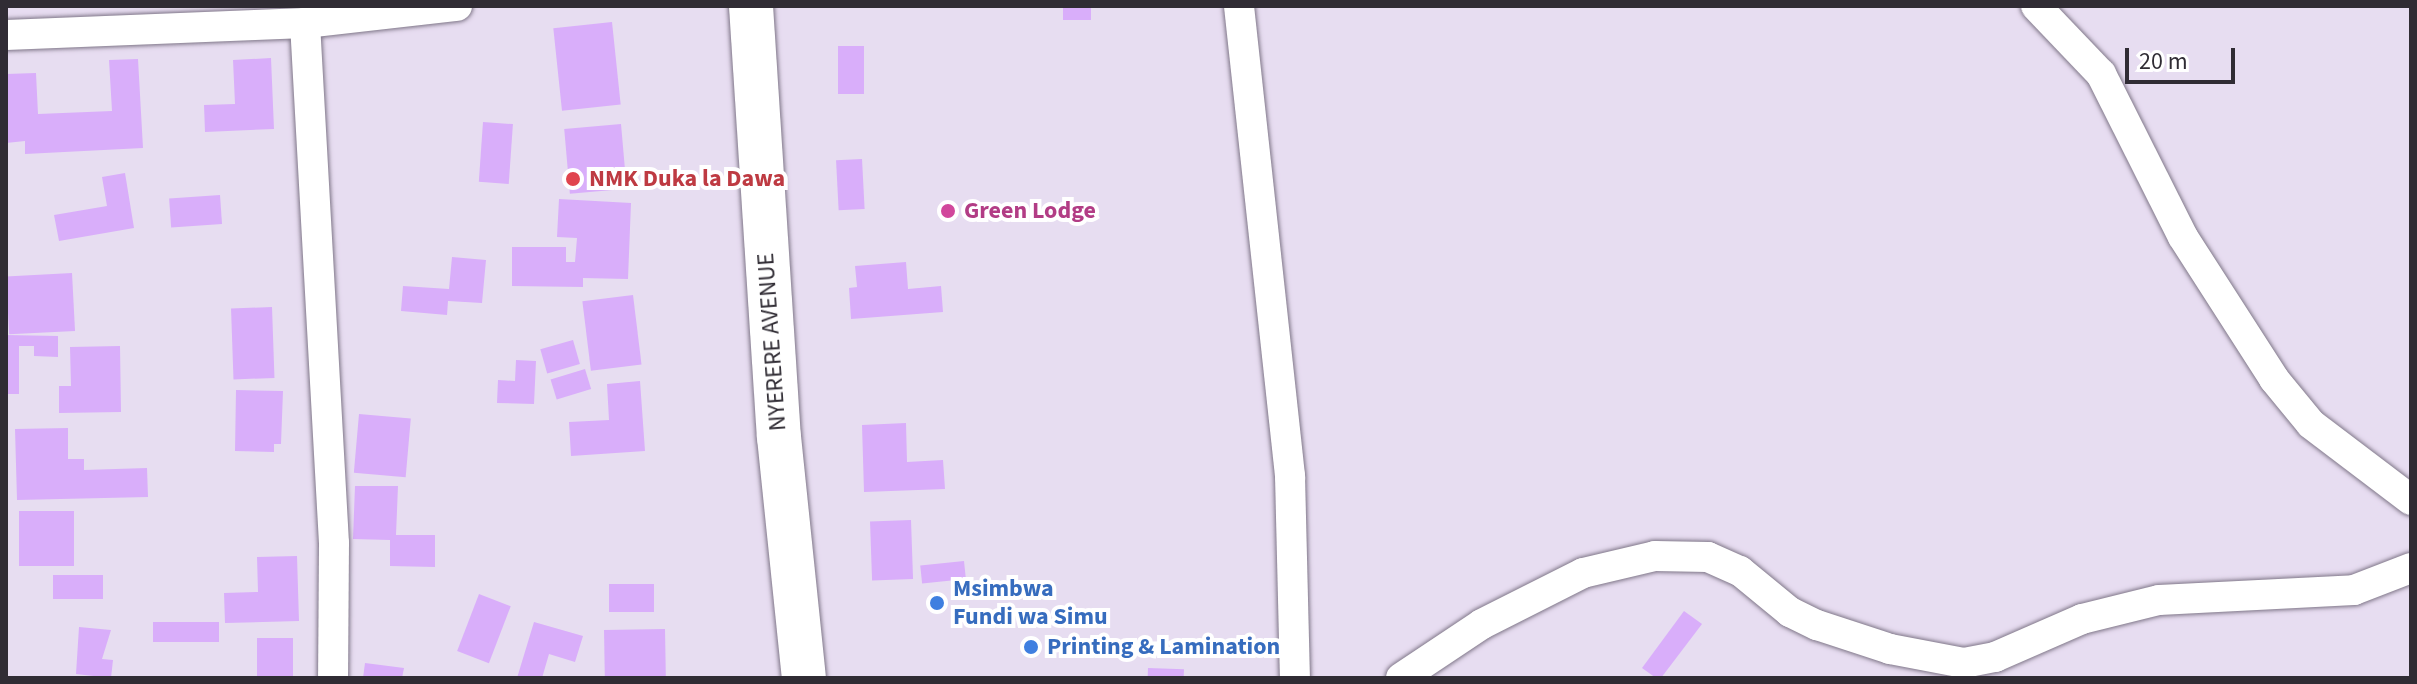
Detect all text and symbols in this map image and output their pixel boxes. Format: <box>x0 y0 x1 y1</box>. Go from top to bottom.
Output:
scale bar <box>2129 32 2239 82</box>
text: 20 m <box>2139 44 2188 79</box>
place label: NMK Duka la Dawa <box>589 165 785 193</box>
marker: NMK Duka la Dawa <box>564 170 582 188</box>
place label: Green Lodge <box>964 197 1096 225</box>
marker: Green Lodge <box>939 202 957 220</box>
street label: NYERERE AVENUE <box>751 252 793 432</box>
place label: Msimbwa Fundi wa Simu <box>953 575 1108 631</box>
marker: Msimbwa Fundi wa Simu <box>928 594 946 612</box>
place label: Printing & Lamination <box>1047 633 1280 661</box>
marker: Printing & Lamination <box>1022 638 1040 656</box>

